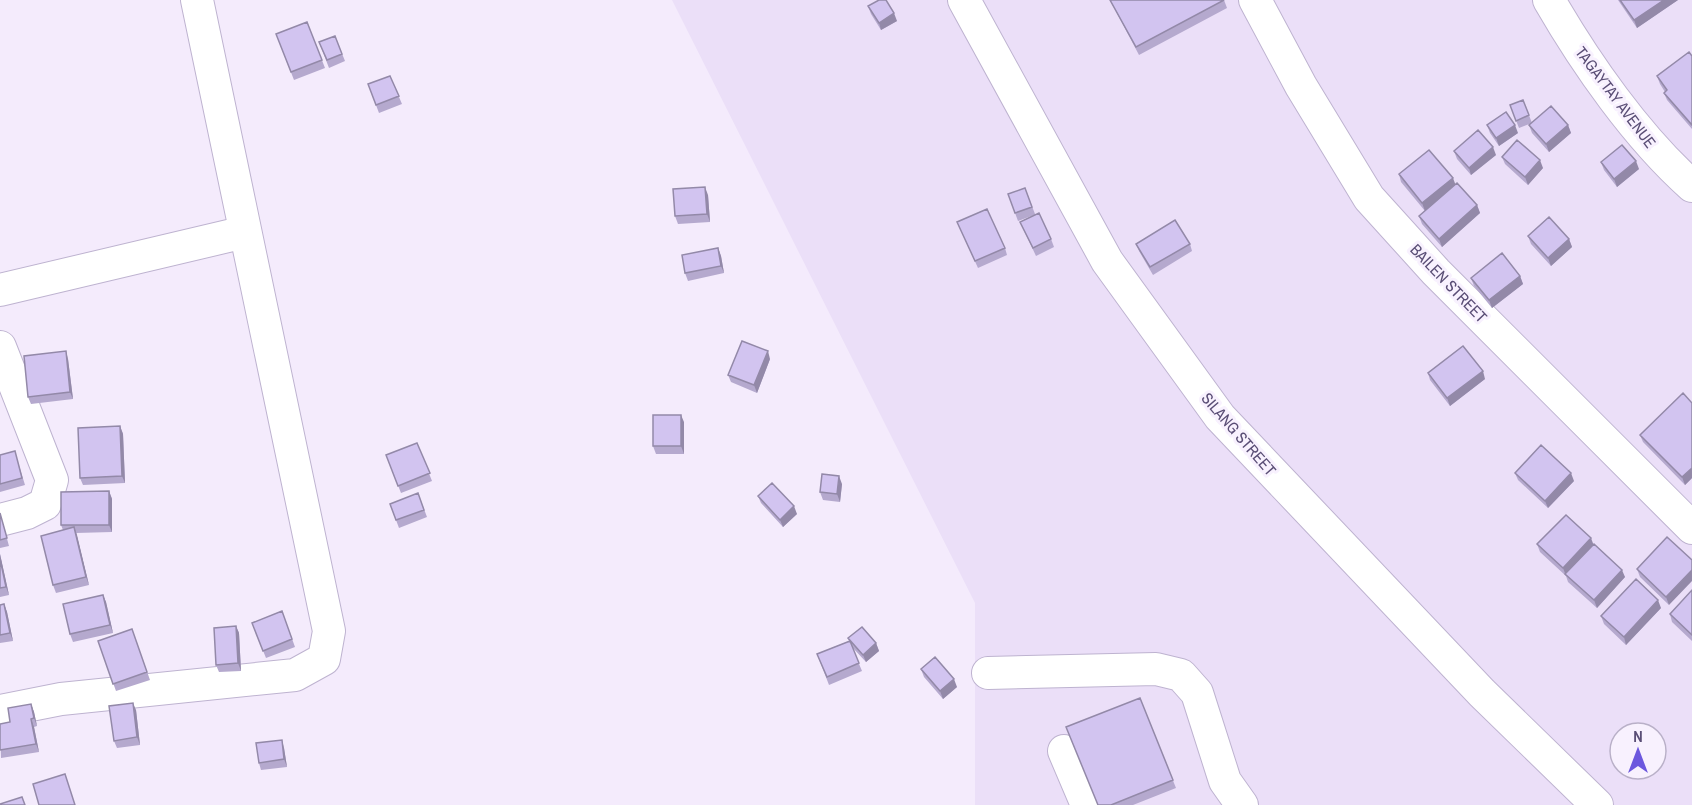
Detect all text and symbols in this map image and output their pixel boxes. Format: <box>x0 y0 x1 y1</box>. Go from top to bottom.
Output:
street label: TAGAYTAY AVENUE <box>1571 42 1661 152</box>
street label: BAILEN STREET <box>1406 239 1492 327</box>
street label: SILANG STREET <box>1197 388 1281 480</box>
north arrow <box>1608 721 1668 781</box>
text: N <box>1633 725 1643 747</box>

